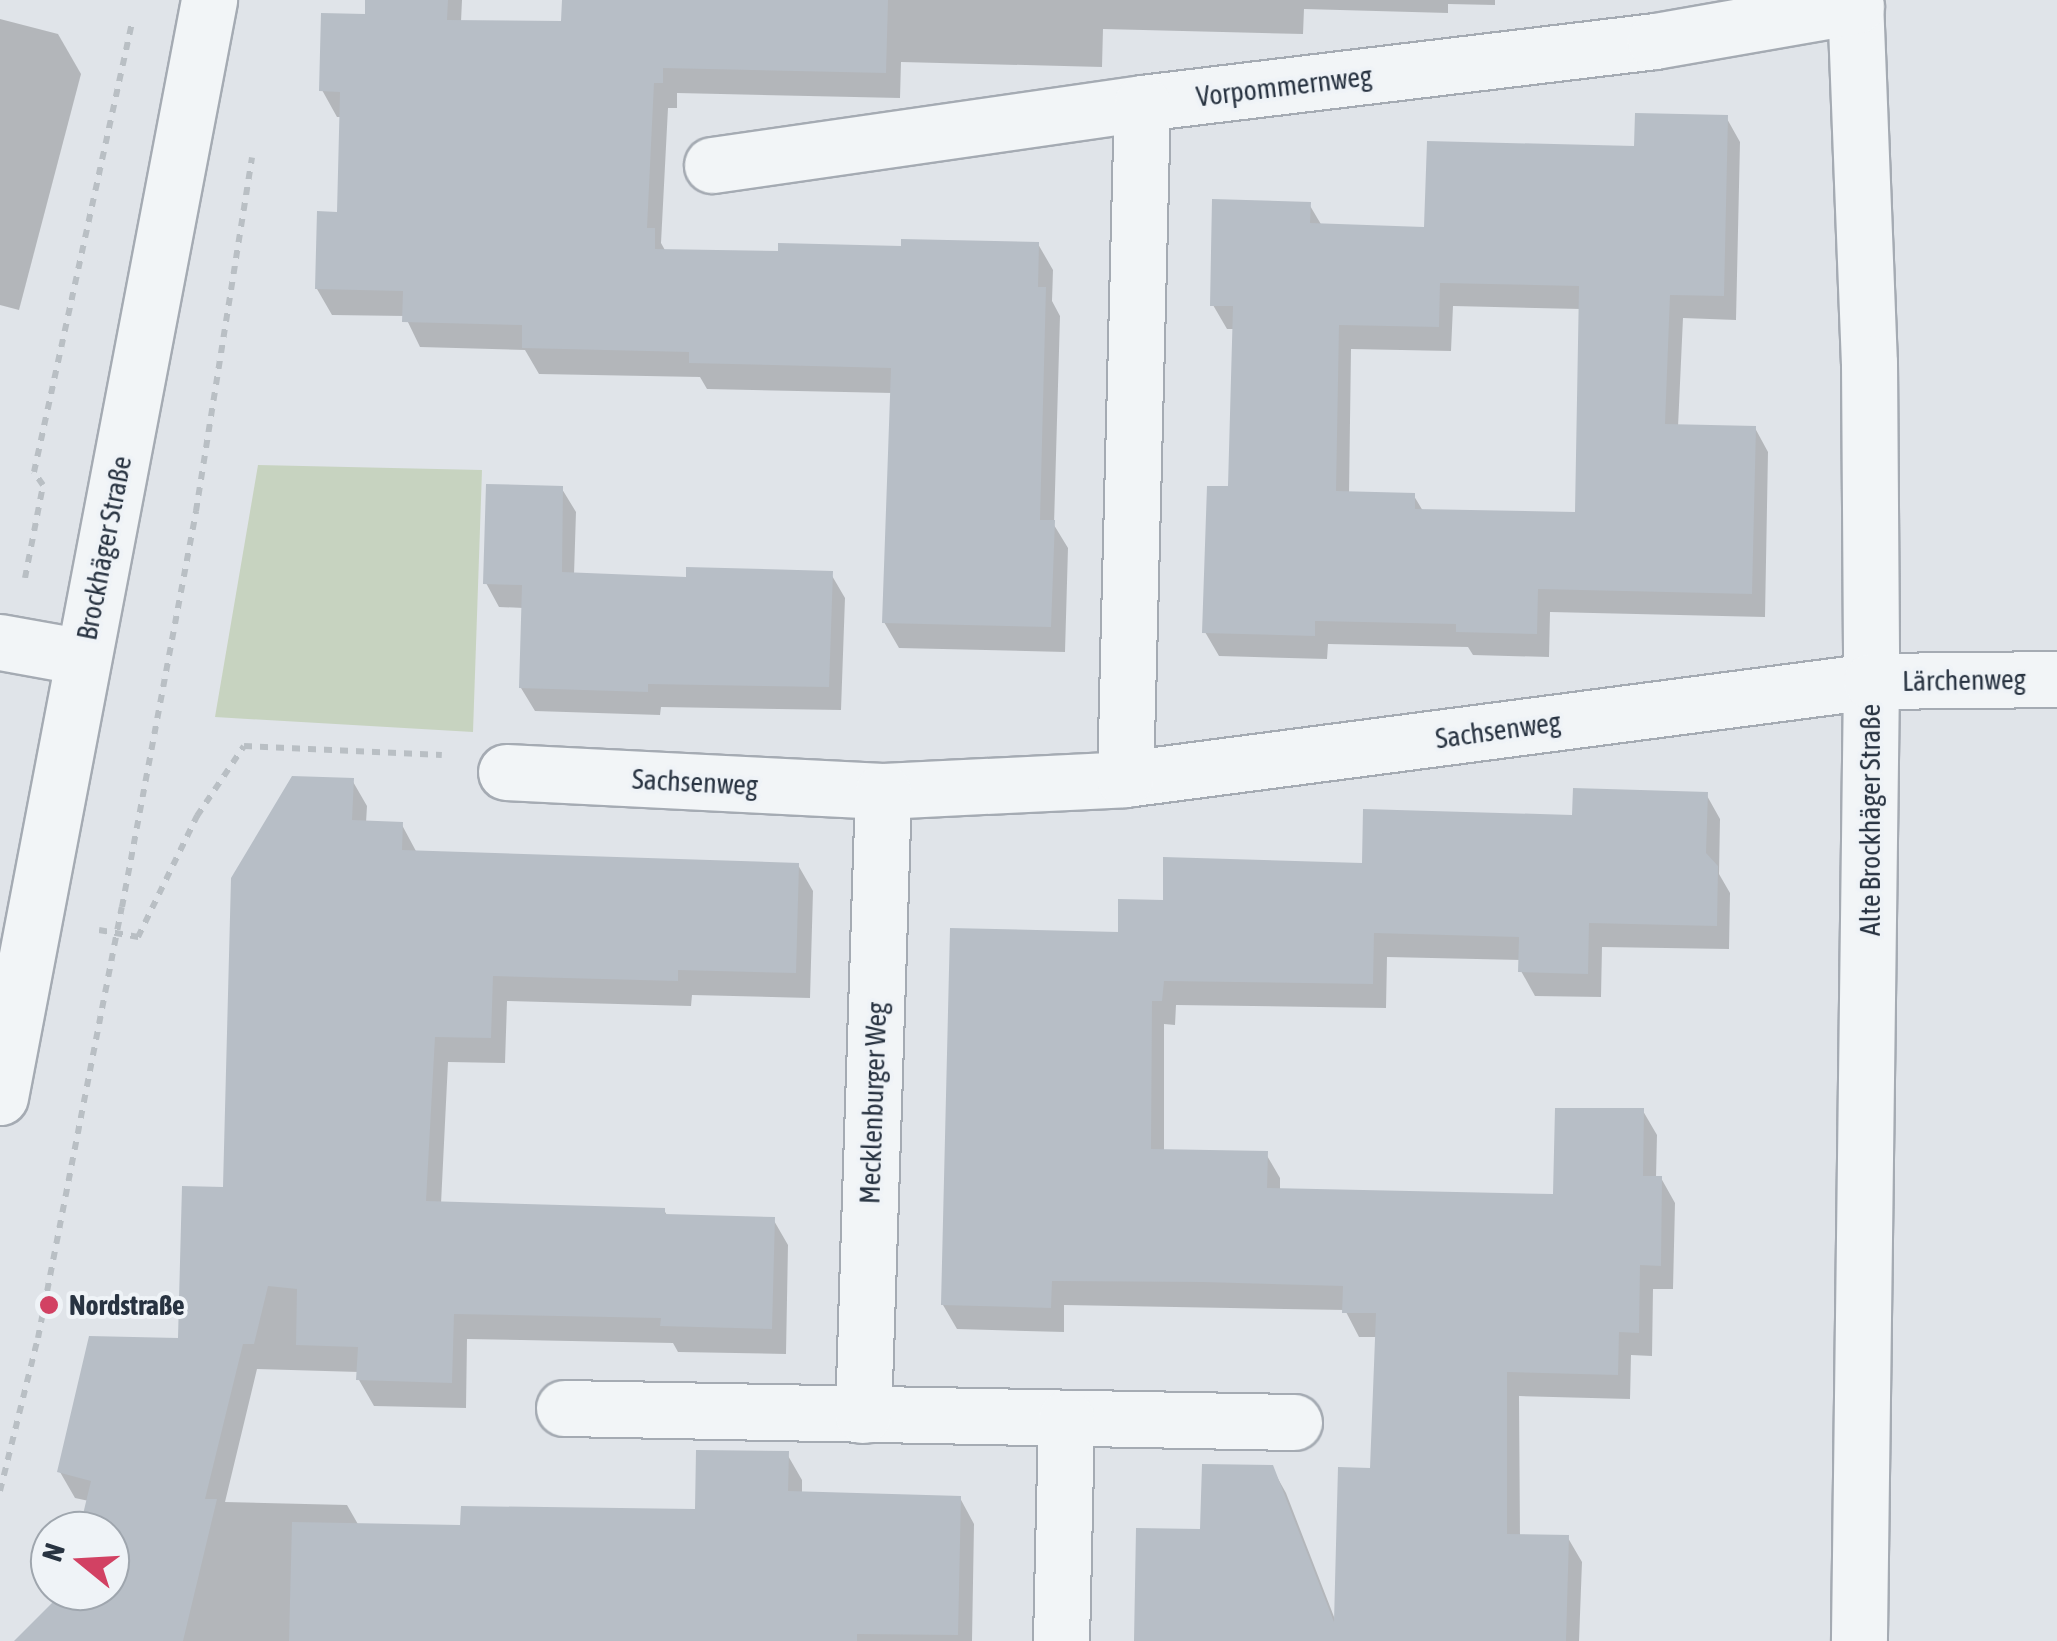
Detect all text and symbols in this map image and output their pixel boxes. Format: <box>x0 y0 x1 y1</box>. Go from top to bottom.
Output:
street label: Vorpommernweg <box>1194 59 1374 113</box>
street label: Brockhäger Straße <box>70 453 138 643</box>
street label: Lärchenweg <box>1902 662 2026 698</box>
street label: Alte Brockhäger Straße <box>1853 704 1887 936</box>
street label: Sachsenweg <box>1433 705 1563 755</box>
street label: Sachsenweg <box>631 762 759 802</box>
street label: Mecklenburger Weg <box>853 1001 893 1205</box>
place label: Nordstraße <box>69 1288 185 1322</box>
marker: Nordstraße <box>38 1294 60 1316</box>
north arrow <box>30 1511 130 1611</box>
text: N <box>36 1540 71 1565</box>

